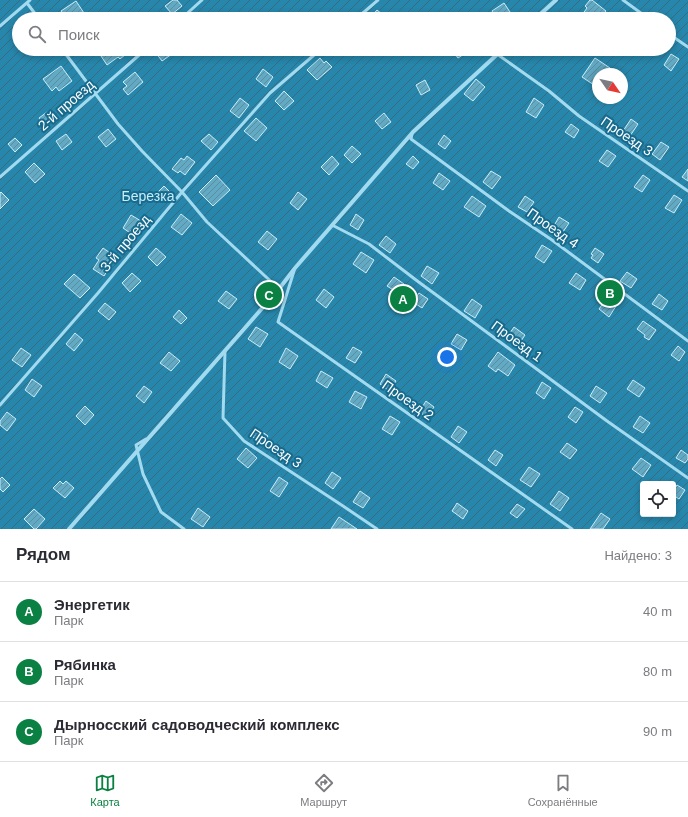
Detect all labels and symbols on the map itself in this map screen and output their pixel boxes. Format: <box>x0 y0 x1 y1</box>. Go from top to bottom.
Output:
north arrow <box>592 68 628 104</box>
street label: 2-й проезд <box>35 76 97 134</box>
street label: Проезд 3 <box>598 113 656 159</box>
park label: Березка <box>122 188 175 204</box>
street label: Проезд 4 <box>524 205 582 252</box>
street label: 3-й проезд <box>97 211 153 275</box>
pin: B <box>597 278 623 308</box>
pin: C <box>256 280 282 310</box>
pin: A <box>390 284 416 314</box>
street label: Проезд 1 <box>488 317 546 365</box>
your location <box>437 347 457 367</box>
street label: Проезд 2 <box>379 377 437 424</box>
street label: Проезд 3 <box>247 425 305 471</box>

